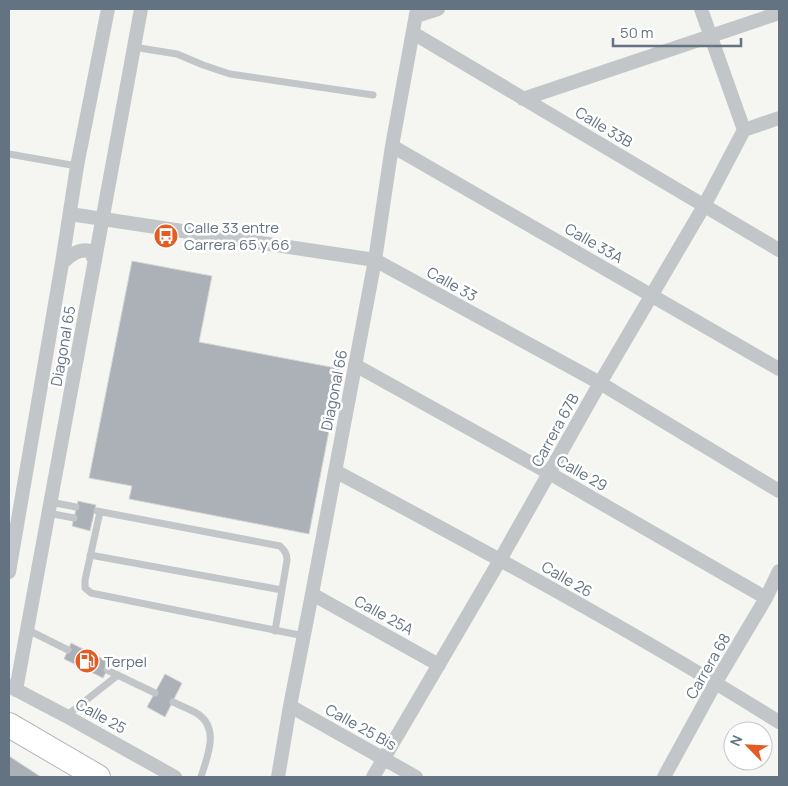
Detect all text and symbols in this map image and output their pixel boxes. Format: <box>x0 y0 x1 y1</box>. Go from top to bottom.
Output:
scale bar <box>613 15 740 47</box>
text: 50 m <box>620 22 654 43</box>
street label: Calle 33B <box>571 102 637 152</box>
place label: Calle 33 entre Carrera 65 y 66 <box>184 217 289 255</box>
street label: Calle 33A <box>561 218 627 268</box>
bus stop icon: Calle 33 entre Carrera 65 y 66 <box>153 223 179 249</box>
street label: Calle 33 <box>423 262 481 306</box>
street label: Diagonal 65 <box>46 304 80 388</box>
street label: Diagonal 66 <box>316 348 352 432</box>
street label: Carrera 67B <box>526 389 584 471</box>
street label: Calle 29 <box>553 450 611 496</box>
street label: Calle 26 <box>538 556 596 602</box>
street label: Calle 25A <box>351 590 418 640</box>
street label: Carrera 68 <box>681 629 735 703</box>
fuel station icon: Terpel <box>74 648 100 674</box>
place label: Terpel <box>104 651 147 672</box>
street label: Calle 25 <box>72 693 130 739</box>
street label: Calle 25 Bis <box>322 699 401 755</box>
north arrow <box>723 721 773 771</box>
text: N <box>725 732 746 749</box>

